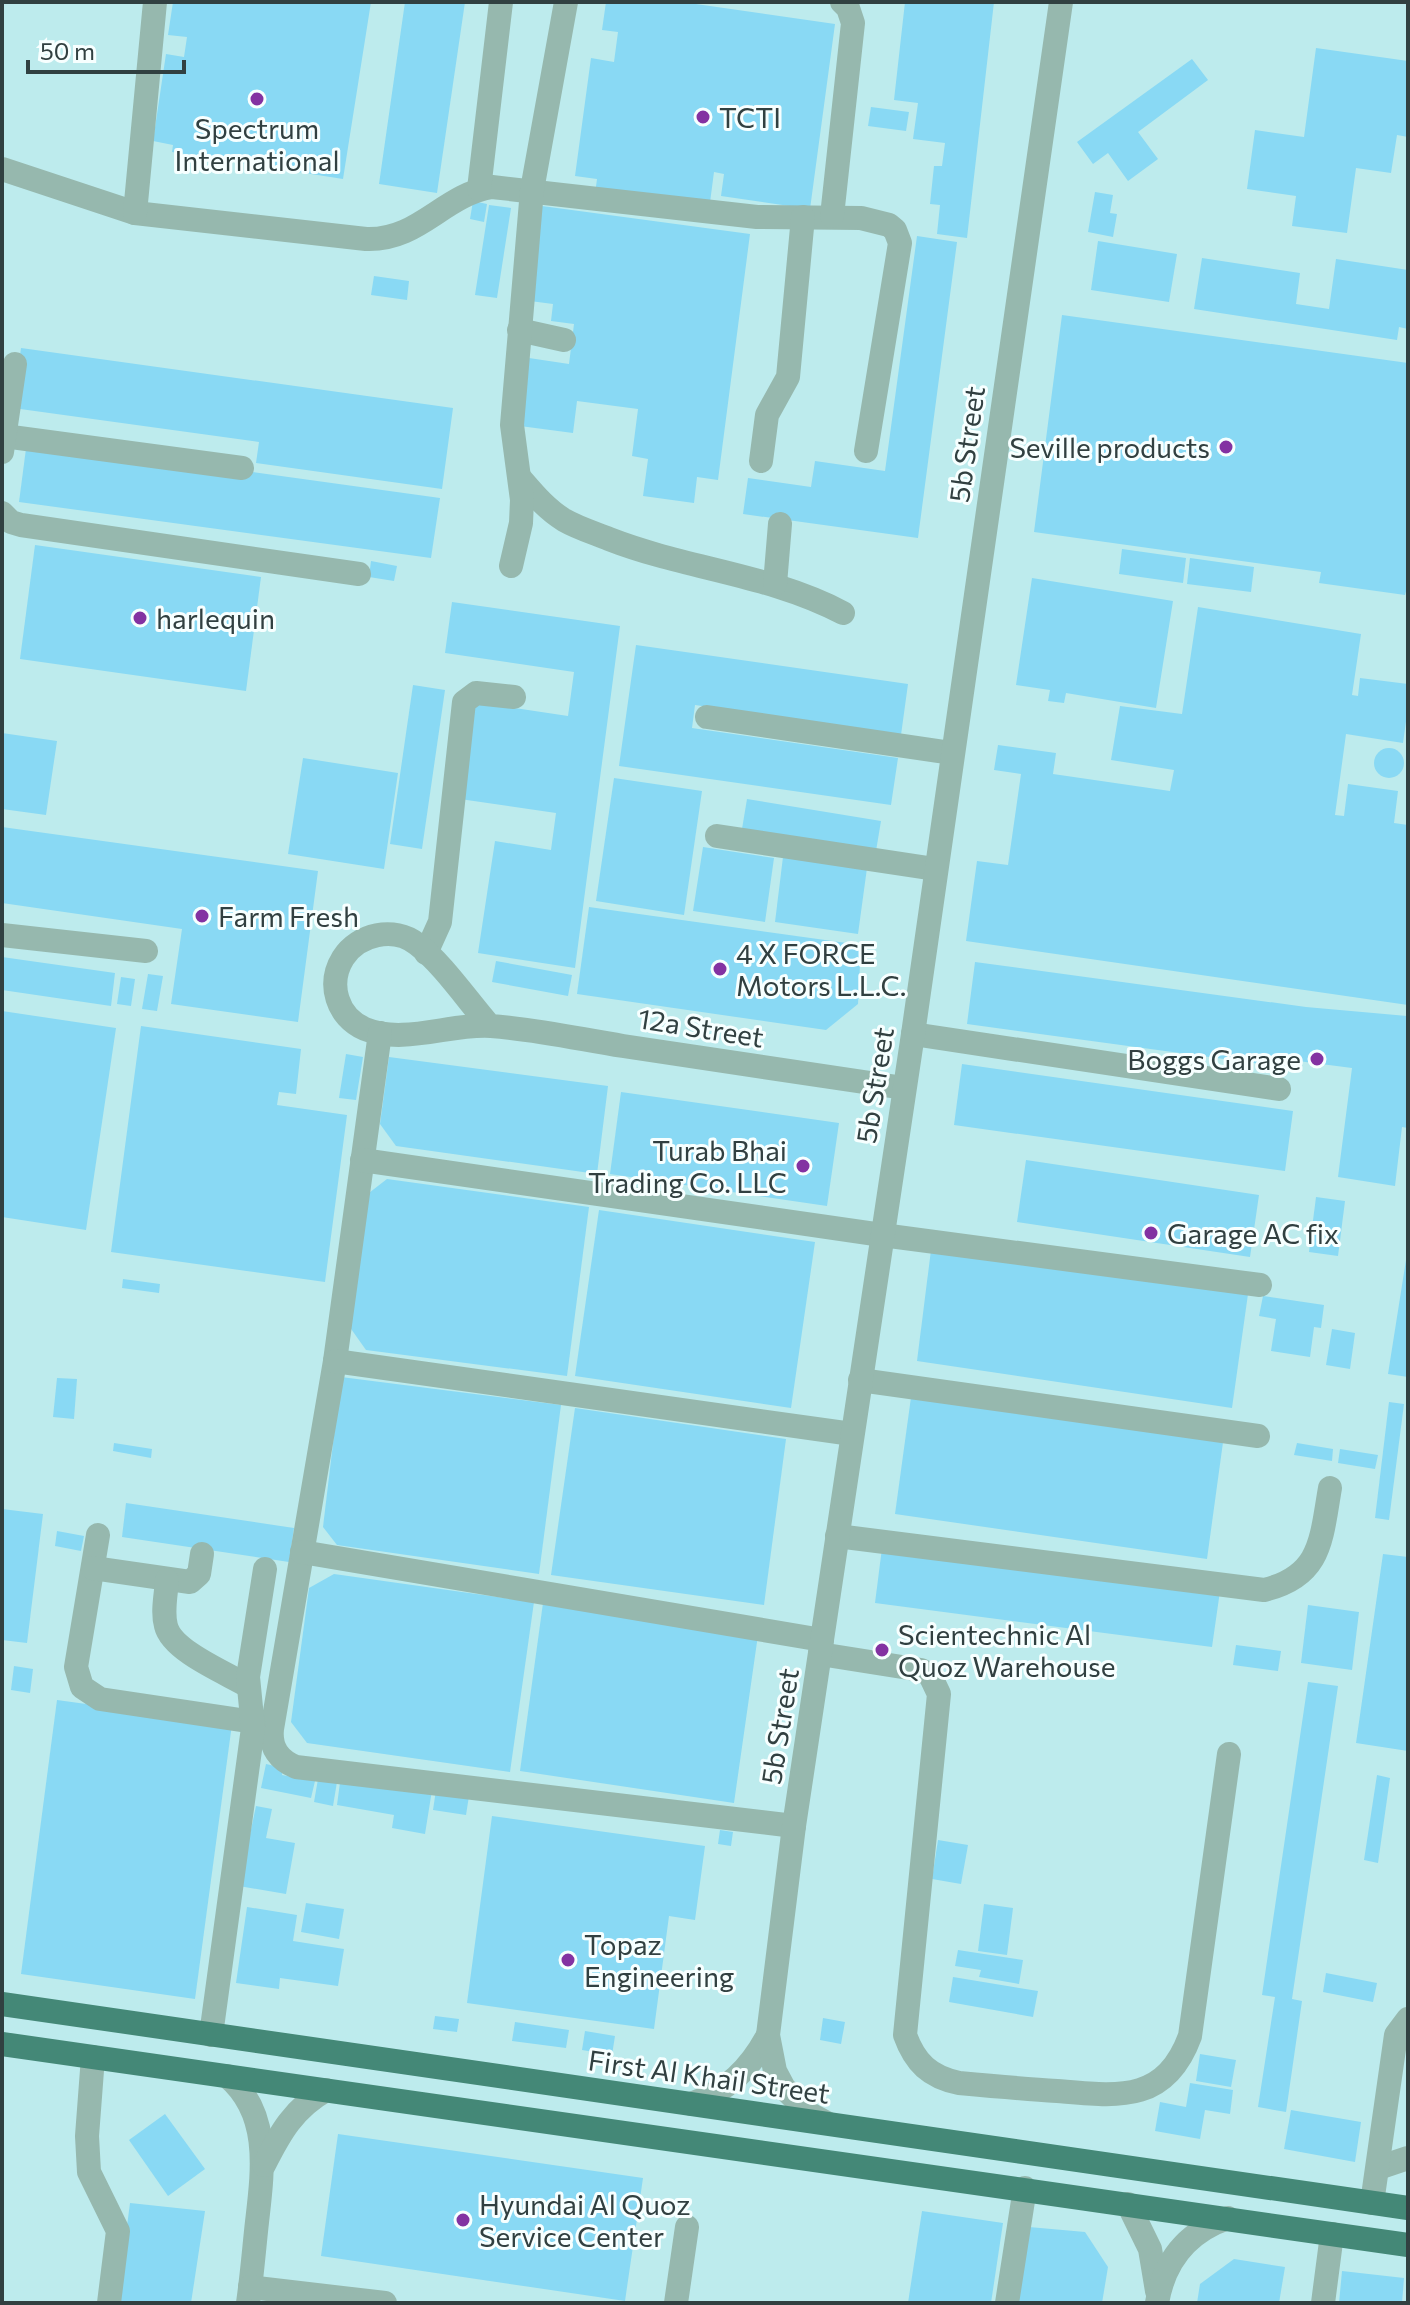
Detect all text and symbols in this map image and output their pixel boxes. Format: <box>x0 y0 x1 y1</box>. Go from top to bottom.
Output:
scale bar <box>28 24 184 74</box>
text: 50 m <box>40 36 95 65</box>
marker: Spectrum International <box>248 90 266 108</box>
place label: TCTI <box>719 100 781 134</box>
marker: TCTI <box>694 108 712 126</box>
place label: Spectrum International <box>175 111 340 177</box>
street label: 5b Street <box>941 384 991 504</box>
place label: Seville products <box>1009 430 1210 464</box>
marker: Seville products <box>1217 438 1235 456</box>
place label: harlequin <box>156 601 275 635</box>
marker: harlequin <box>131 609 149 627</box>
place label: Farm Fresh <box>218 899 359 933</box>
marker: Farm Fresh <box>193 907 211 925</box>
place label: 4 X FORCE Motors L.L.C. <box>736 936 906 1002</box>
marker: 4 X FORCE Motors L.L.C. <box>711 960 729 978</box>
street label: 12a Street <box>636 1000 766 1054</box>
street label: 5b Street <box>848 1024 900 1146</box>
place label: Boggs Garage <box>1127 1042 1301 1076</box>
marker: Boggs Garage <box>1308 1050 1326 1068</box>
place label: Turab Bhai Trading Co. LLC <box>588 1133 787 1199</box>
marker: Turab Bhai Trading Co. LLC <box>794 1157 812 1175</box>
place label: Garage AC fix <box>1167 1216 1339 1250</box>
marker: Garage AC fix <box>1142 1224 1160 1242</box>
place label: Scientechnic Al Quoz Warehouse <box>898 1617 1116 1683</box>
marker: Scientechnic Al Quoz Warehouse <box>873 1641 891 1659</box>
street label: 5b Street <box>753 1665 805 1787</box>
place label: Topaz Engineering <box>584 1927 734 1993</box>
marker: Topaz Engineering <box>559 1951 577 1969</box>
street label: First Al Khail Street <box>586 2042 832 2110</box>
place label: Hyundai Al Quoz Service Center <box>479 2187 690 2253</box>
marker: Hyundai Al Quoz Service Center <box>454 2211 472 2229</box>

